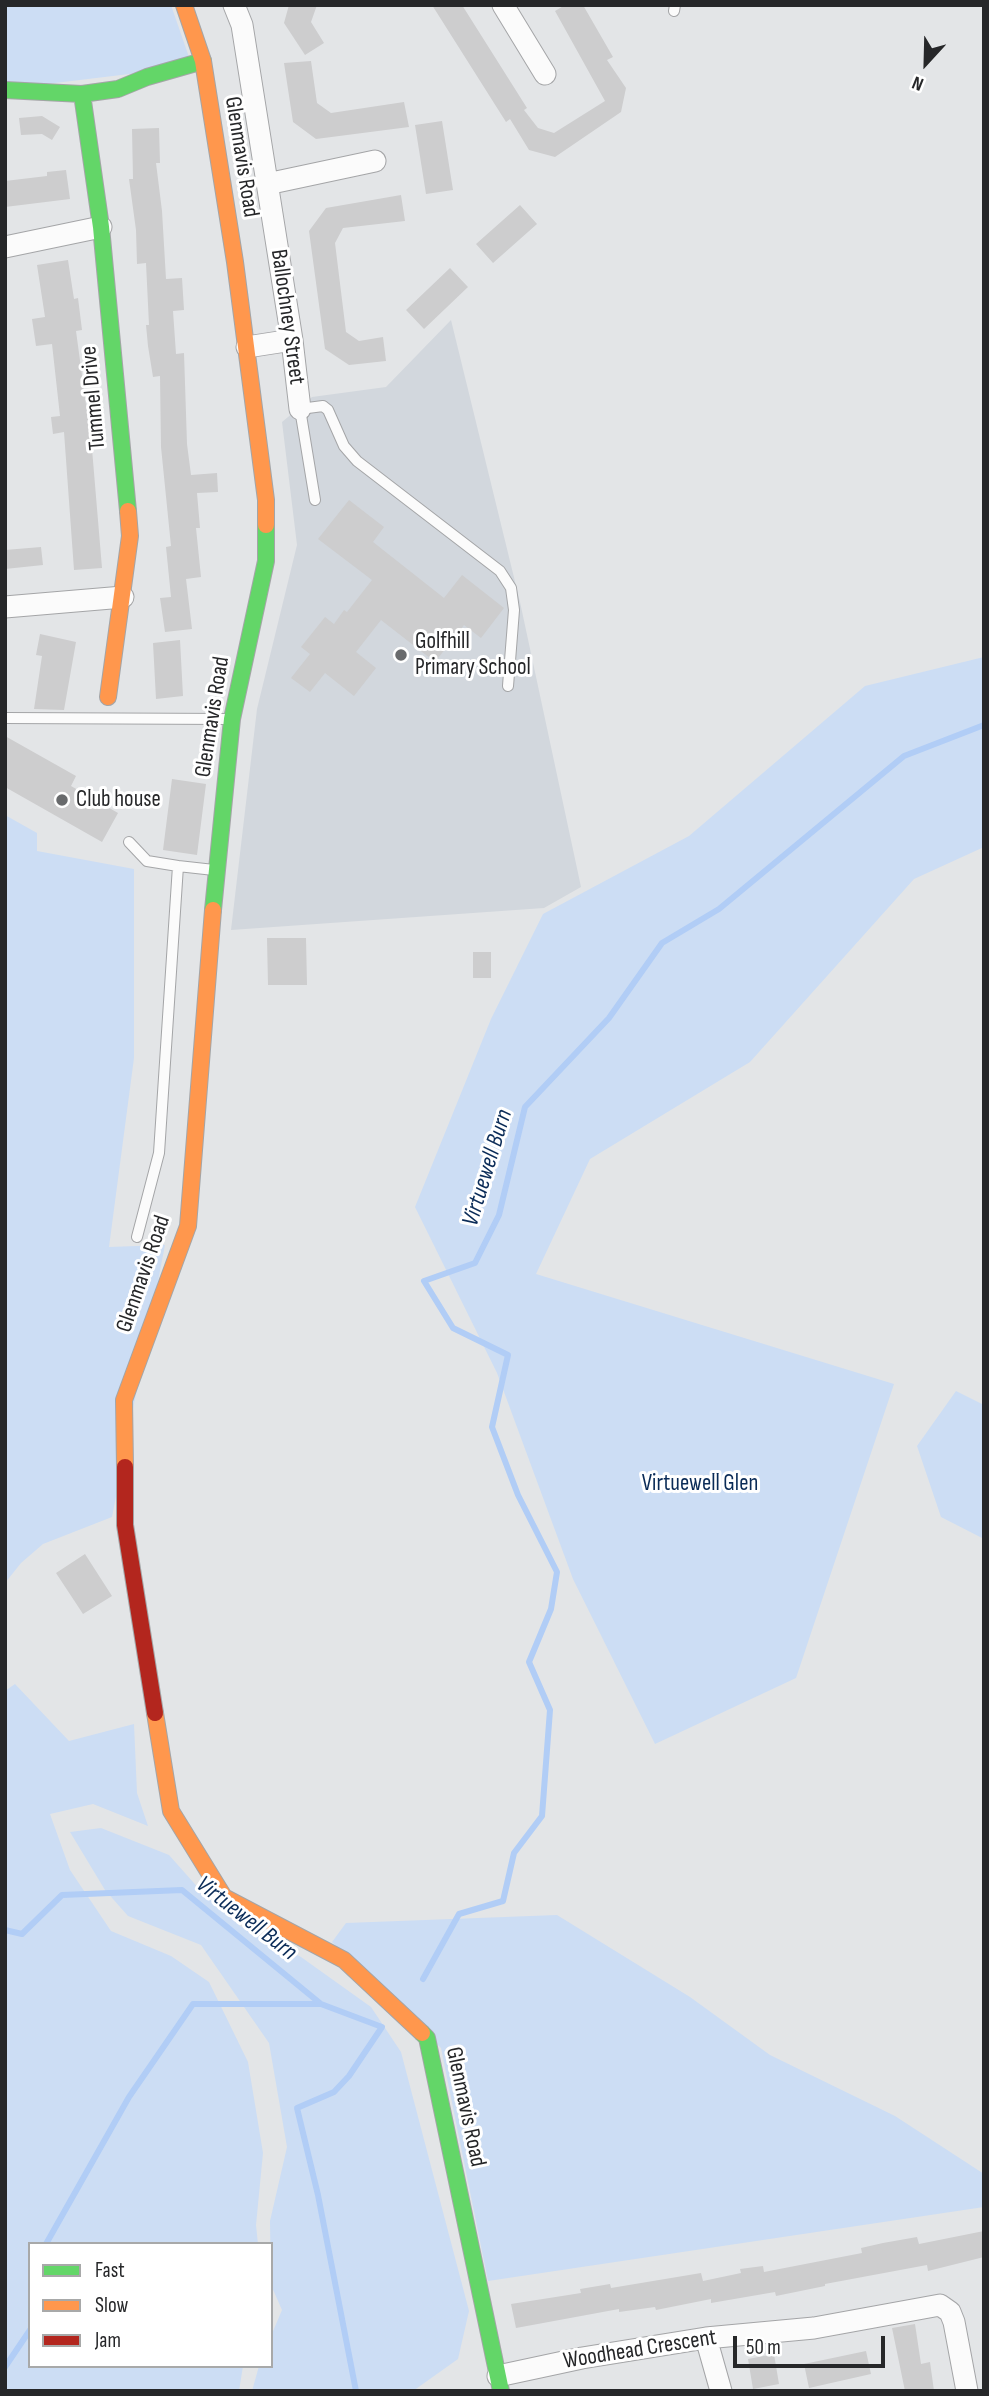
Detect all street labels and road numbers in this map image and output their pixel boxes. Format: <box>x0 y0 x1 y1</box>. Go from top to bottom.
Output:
street label: Glenmavis Road <box>218 95 264 219</box>
street label: Ballochney Street <box>264 248 310 386</box>
street label: Tummel Drive <box>76 345 112 451</box>
street label: Glenmavis Road <box>190 655 236 779</box>
street label: Glenmavis Road <box>111 1212 177 1336</box>
street label: Glenmavis Road <box>439 2045 491 2169</box>
street label: Woodhead Crescent <box>561 2324 719 2376</box>

